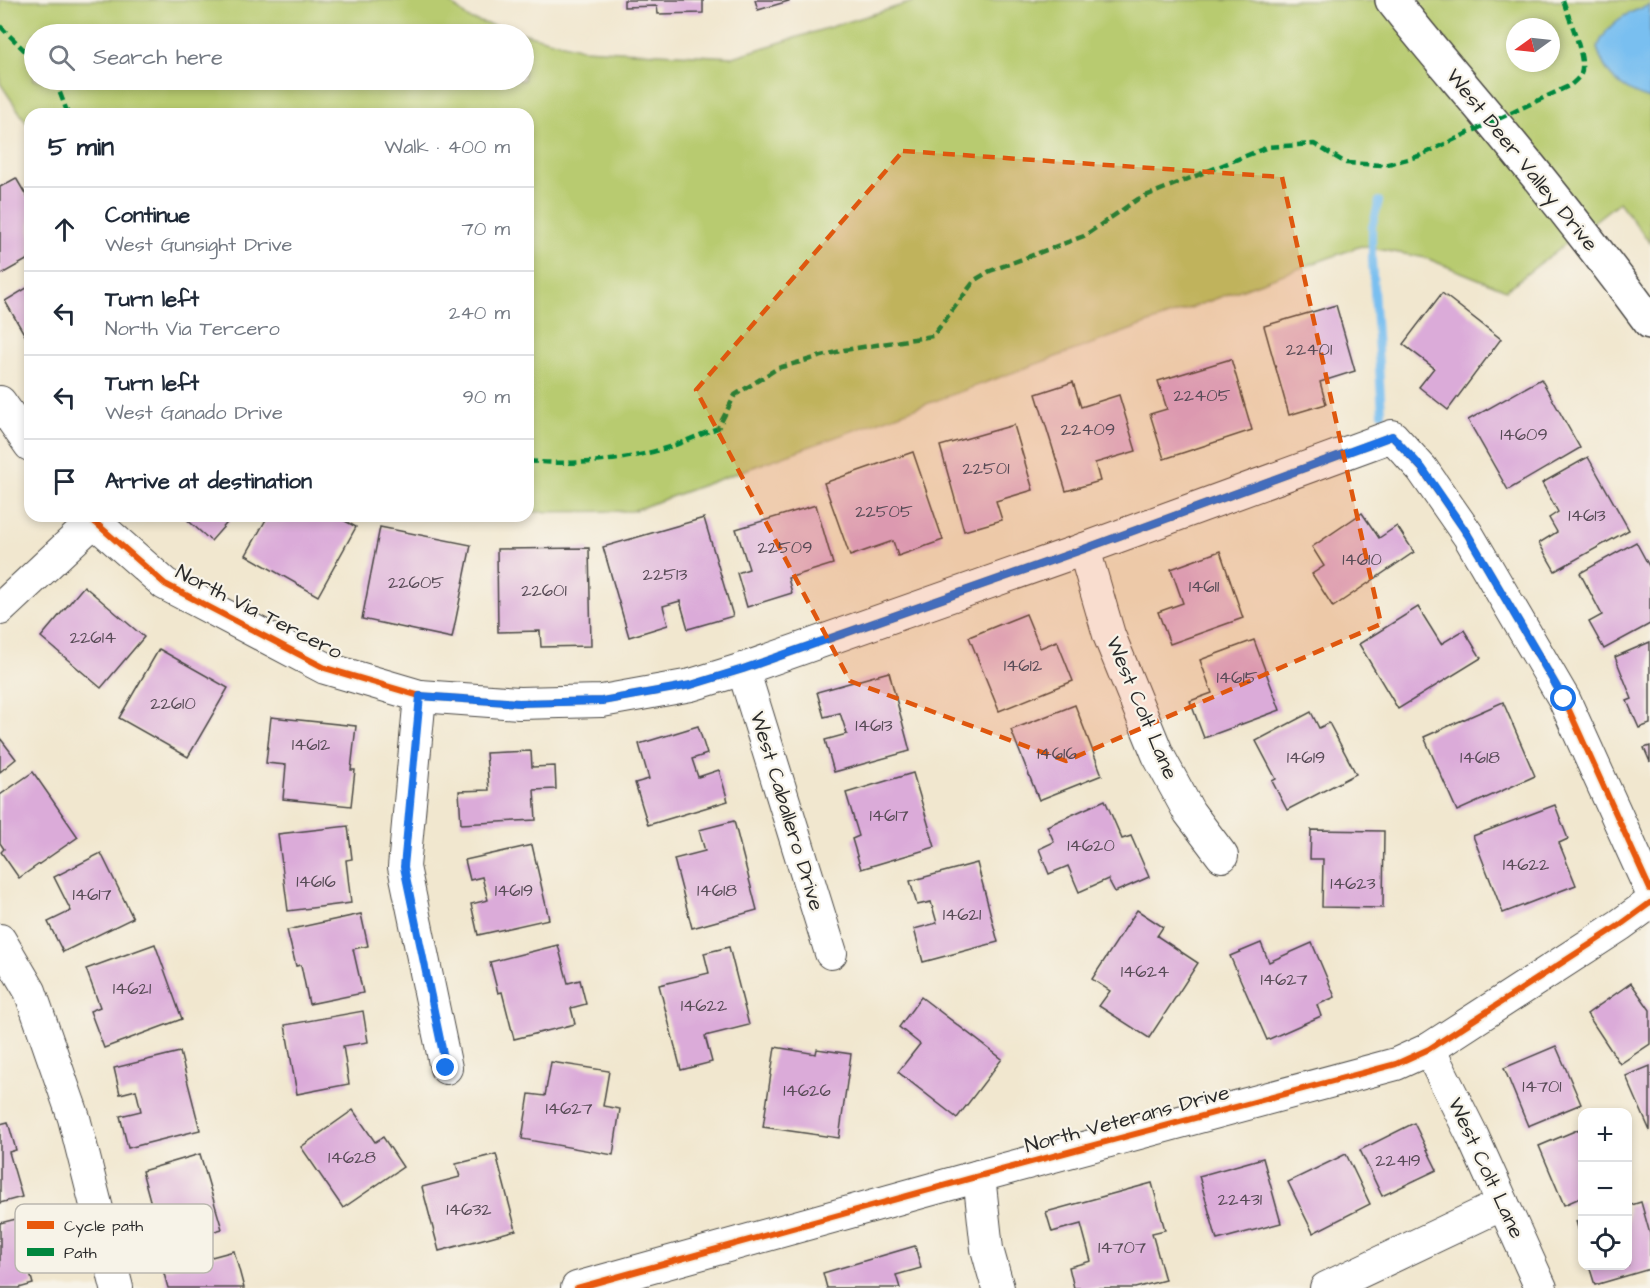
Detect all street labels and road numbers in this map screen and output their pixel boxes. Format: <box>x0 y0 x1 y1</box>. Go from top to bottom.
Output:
street label: West Deer Valley Drive <box>1438 63 1605 259</box>
street label: North Via Tercero <box>171 557 347 667</box>
street label: West Colt Lane <box>1099 632 1185 784</box>
street label: West Caballero Drive <box>743 708 831 914</box>
street label: North Veterans Drive <box>1022 1078 1232 1160</box>
street label: West Colt Lane <box>1441 1093 1531 1243</box>

